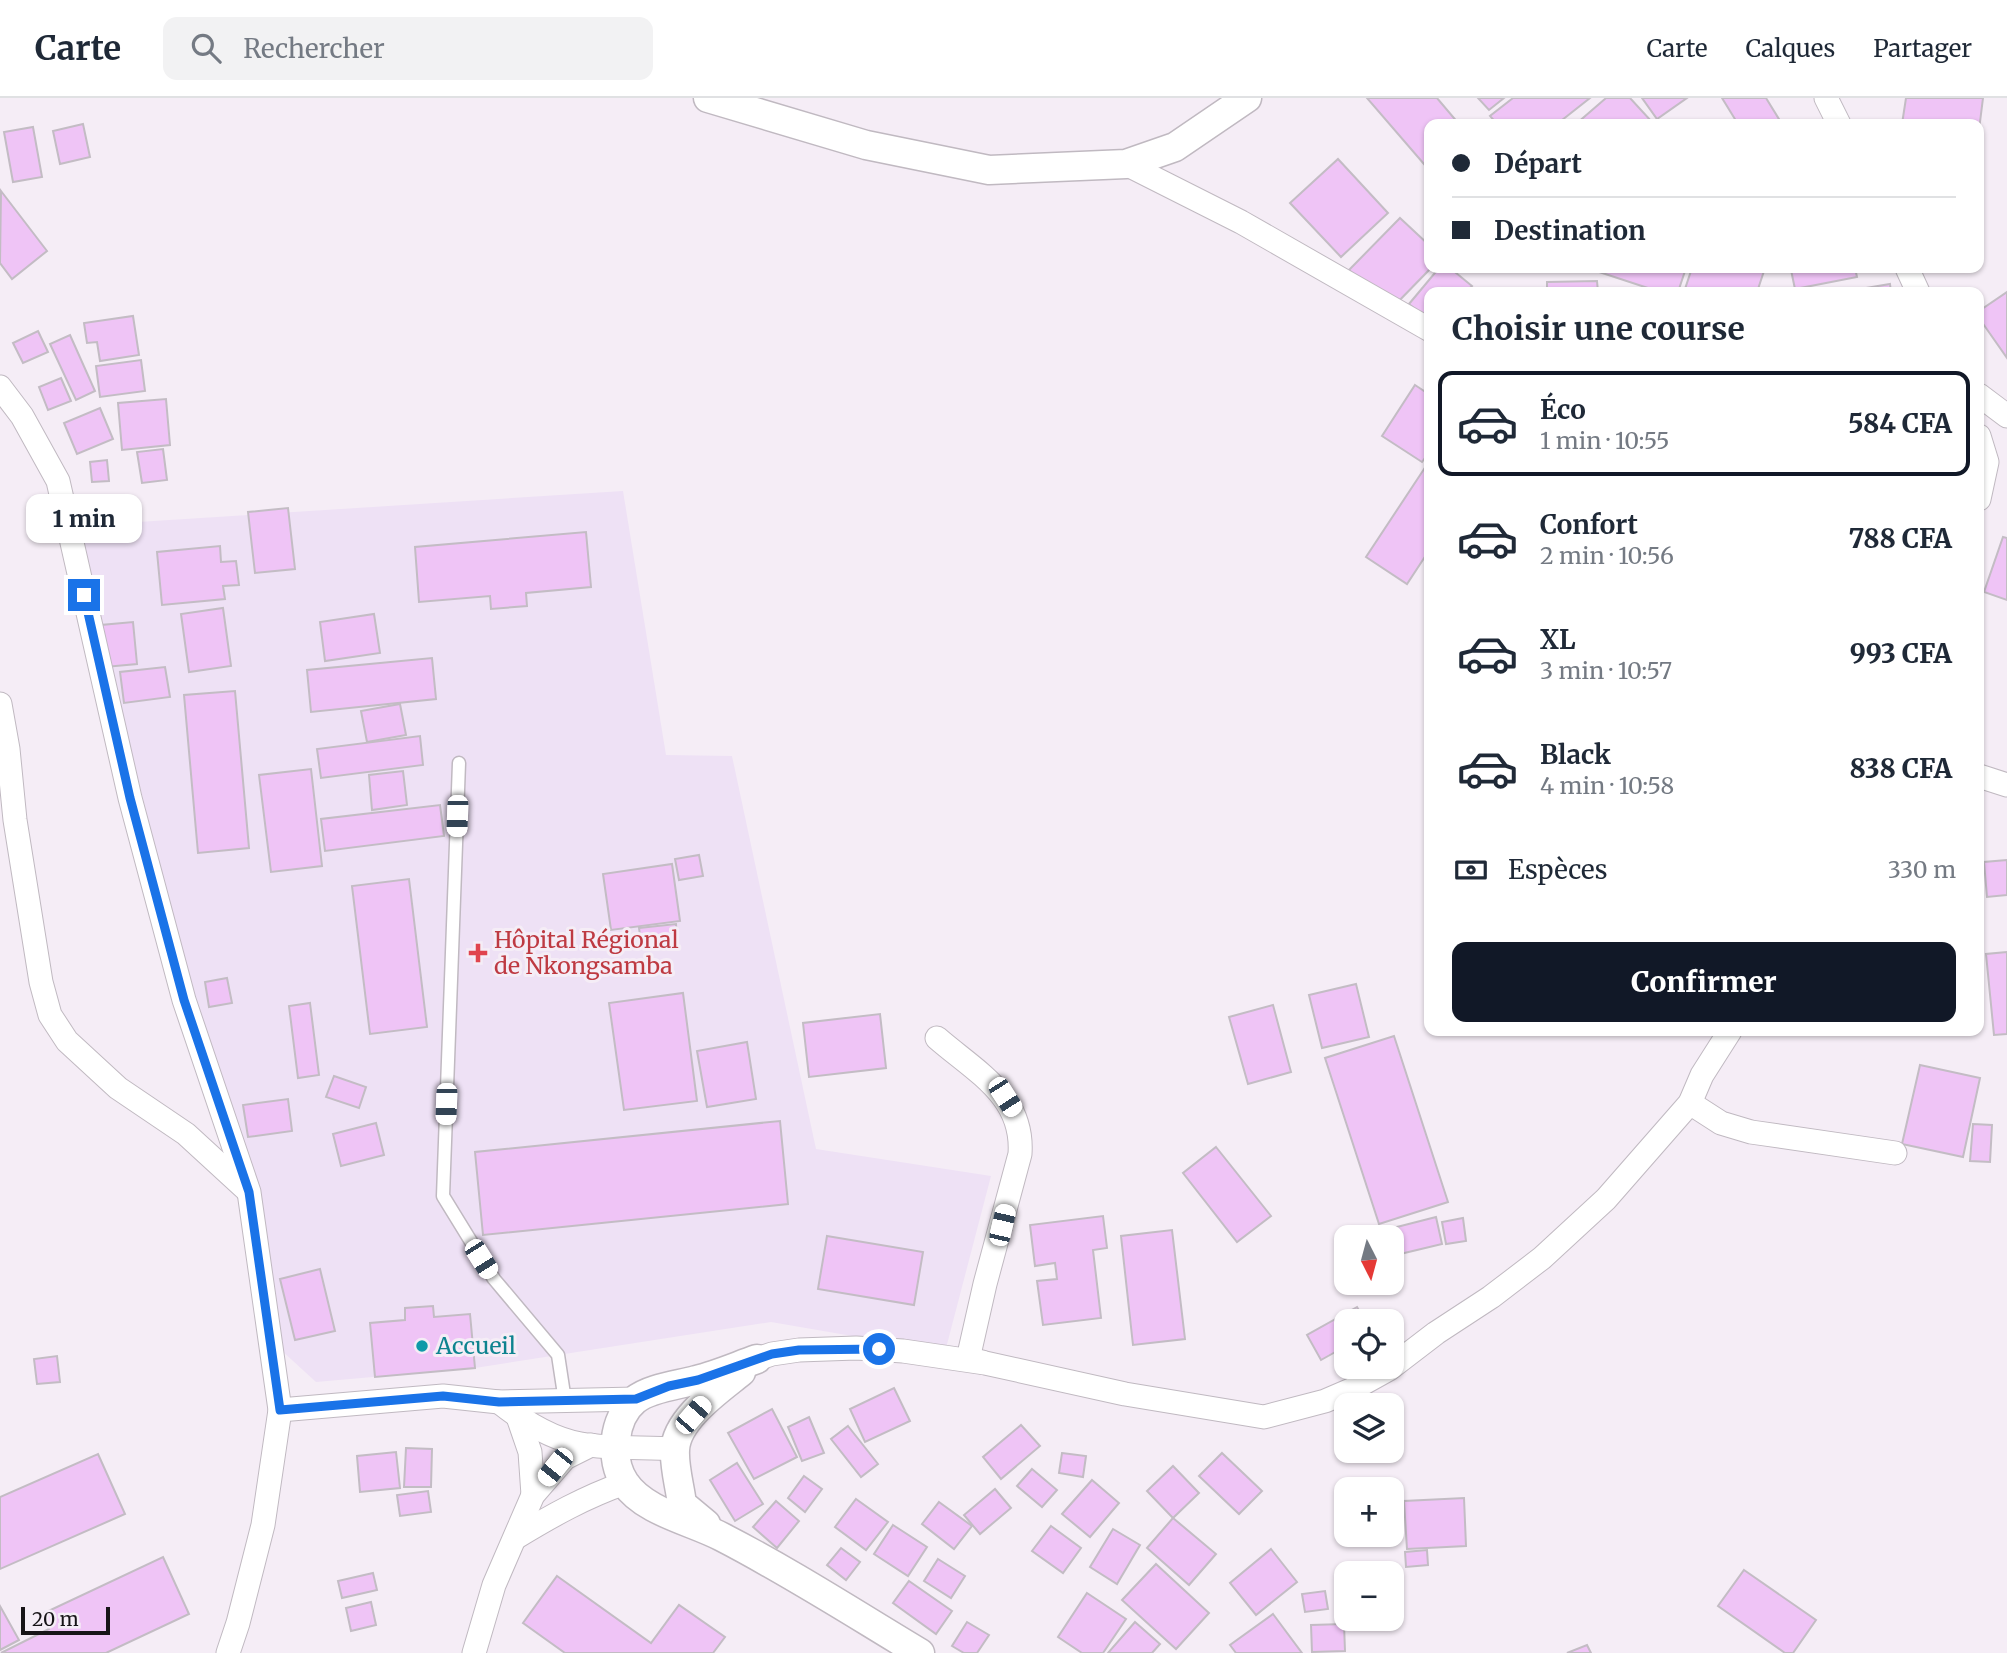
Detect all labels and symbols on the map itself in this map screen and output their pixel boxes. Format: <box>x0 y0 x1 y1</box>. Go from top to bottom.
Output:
callout: 1 min <box>26 494 142 542</box>
route end <box>68 579 100 611</box>
car <box>446 795 469 837</box>
place label: Hôpital Régional de Nkongsamba <box>494 925 679 980</box>
marker: Hôpital Régional de Nkongsamba <box>468 943 488 963</box>
car <box>985 1074 1026 1120</box>
car <box>435 1083 458 1125</box>
car <box>988 1202 1017 1248</box>
north arrow <box>1334 1225 1404 1295</box>
car <box>461 1236 502 1282</box>
place label: Accueil <box>435 1331 516 1360</box>
route start <box>863 1333 895 1365</box>
marker: Accueil <box>414 1338 430 1354</box>
car <box>672 1392 715 1438</box>
car <box>534 1444 577 1490</box>
scale bar <box>21 1604 110 1636</box>

